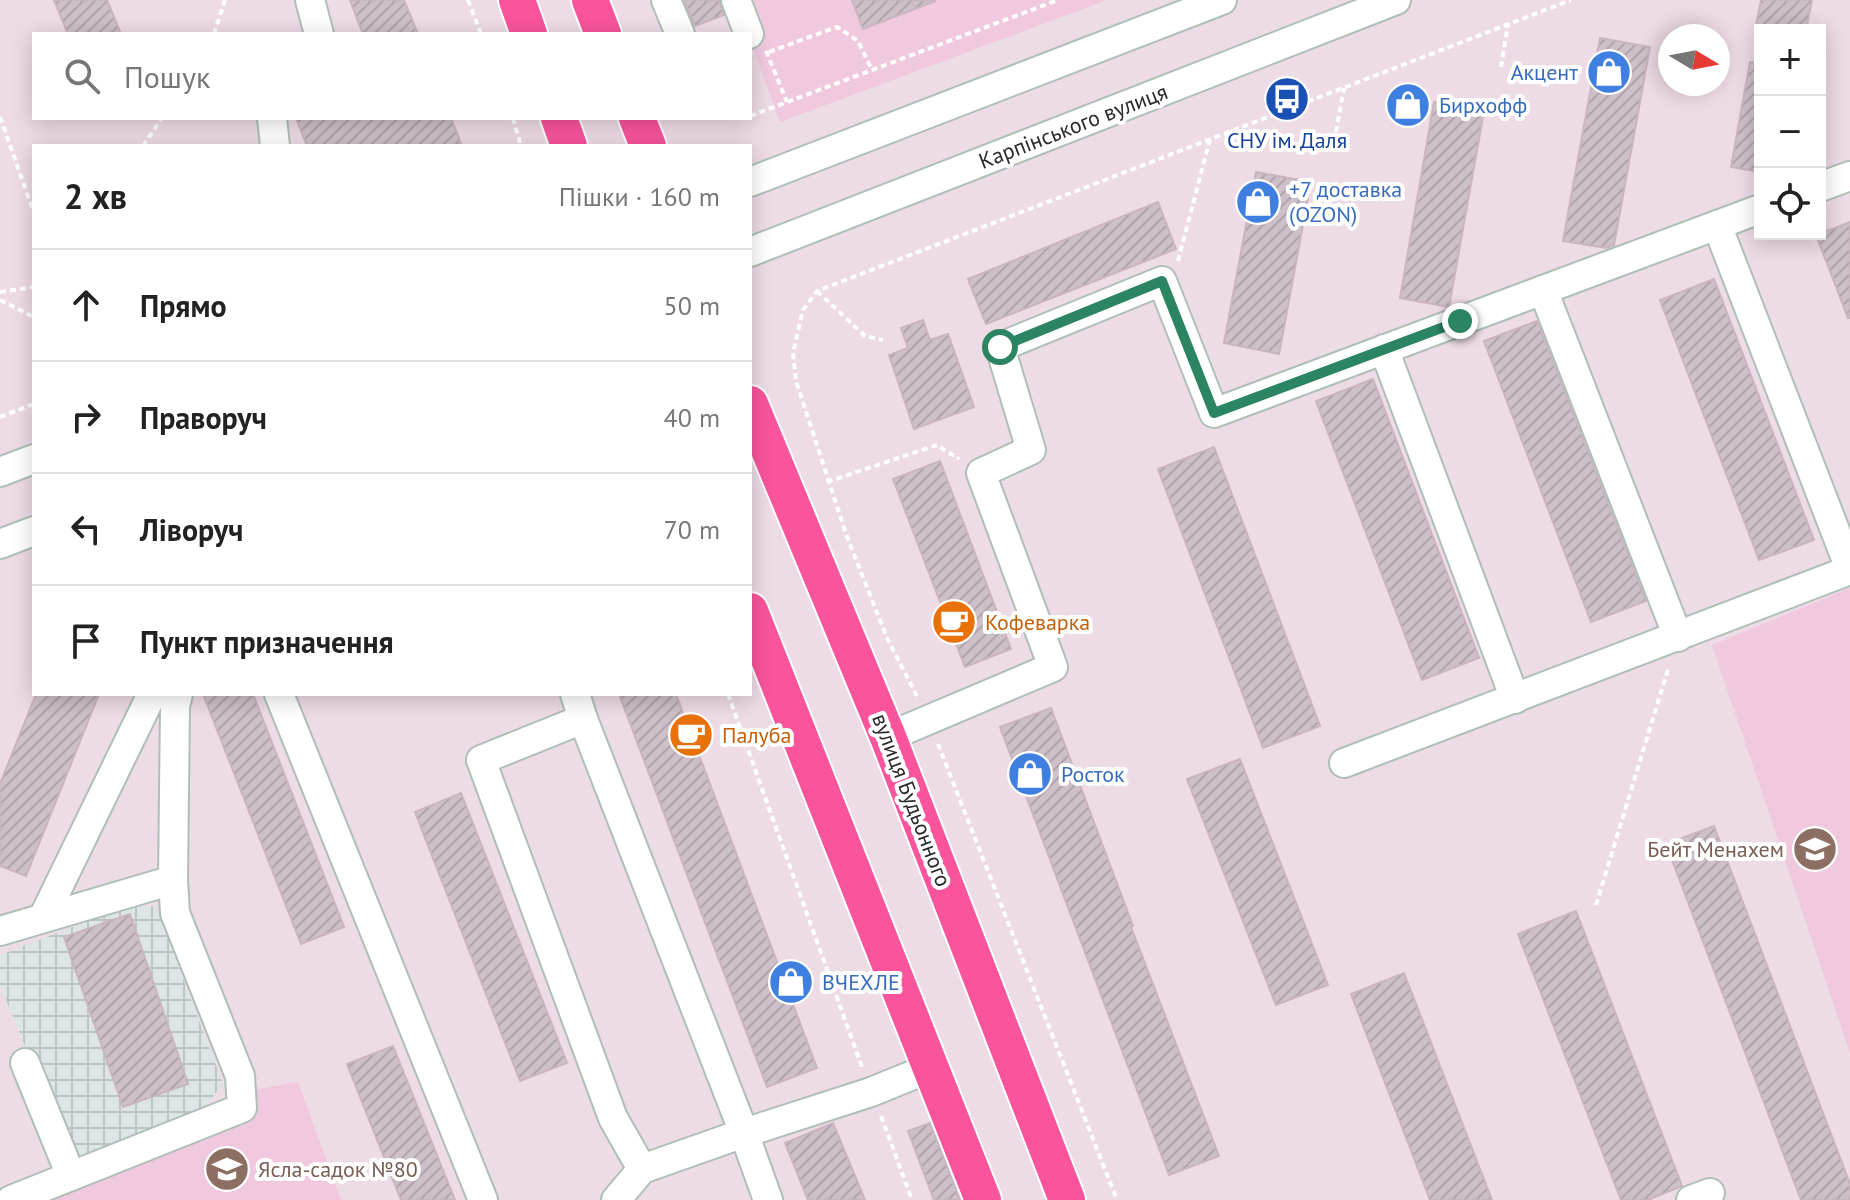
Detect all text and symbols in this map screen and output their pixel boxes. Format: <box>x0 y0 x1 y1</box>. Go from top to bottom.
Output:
north arrow <box>1658 24 1730 96</box>
map controls <box>1754 24 1826 240</box>
button: + <box>1754 24 1826 96</box>
search box <box>32 32 752 120</box>
shop icon: Акцент <box>1585 48 1633 96</box>
icon: search <box>60 54 104 98</box>
text: Пошук <box>124 57 210 96</box>
place label: Акцент <box>1511 58 1578 86</box>
bus stop icon: СНУ ім. Даля <box>1263 75 1311 123</box>
street label: Карпінського вулиця <box>975 77 1171 175</box>
shop icon: Бирхофф <box>1384 81 1432 129</box>
place label: Бирхофф <box>1439 91 1527 119</box>
button: − <box>1754 96 1826 168</box>
place label: СНУ ім. Даля <box>1227 126 1347 154</box>
button: locate <box>1754 168 1826 240</box>
text: 2 хв <box>64 174 127 218</box>
place label: +7 доставка (OZON) <box>1289 175 1402 228</box>
shop icon: +7 доставка (OZON) <box>1234 178 1282 226</box>
text: Пішки · 160 m <box>559 180 720 213</box>
icon: ahead <box>64 283 108 327</box>
text: Прямо <box>140 286 227 325</box>
text: 50 m <box>664 289 720 322</box>
route end <box>1442 303 1478 339</box>
route start <box>982 329 1018 365</box>
icon: right <box>64 395 108 439</box>
text: Праворуч <box>140 398 267 437</box>
text: 40 m <box>664 401 720 434</box>
icon: left <box>64 507 108 551</box>
text: Ліворуч <box>140 510 243 549</box>
text: 70 m <box>664 513 720 546</box>
cafe icon: Кофеварка <box>930 598 978 646</box>
place label: Кофеварка <box>985 608 1090 636</box>
icon: arrive <box>64 619 108 663</box>
text: Пункт призначення <box>140 622 394 661</box>
street label: вулиця Будьонного <box>866 709 958 891</box>
cafe icon: Палуба <box>667 711 715 759</box>
place label: Палуба <box>722 721 791 749</box>
shop icon: Росток <box>1006 750 1054 798</box>
place label: Росток <box>1061 760 1125 788</box>
school or university icon: Бейт Менахем <box>1791 825 1839 873</box>
place label: Бейт Менахем <box>1647 835 1784 863</box>
shop icon: ВЧЕХЛЕ <box>767 958 815 1006</box>
place label: ВЧЕХЛЕ <box>822 968 900 996</box>
school or university icon: Ясла-садок №80 <box>203 1145 251 1193</box>
place label: Ясла-садок №80 <box>258 1155 418 1183</box>

